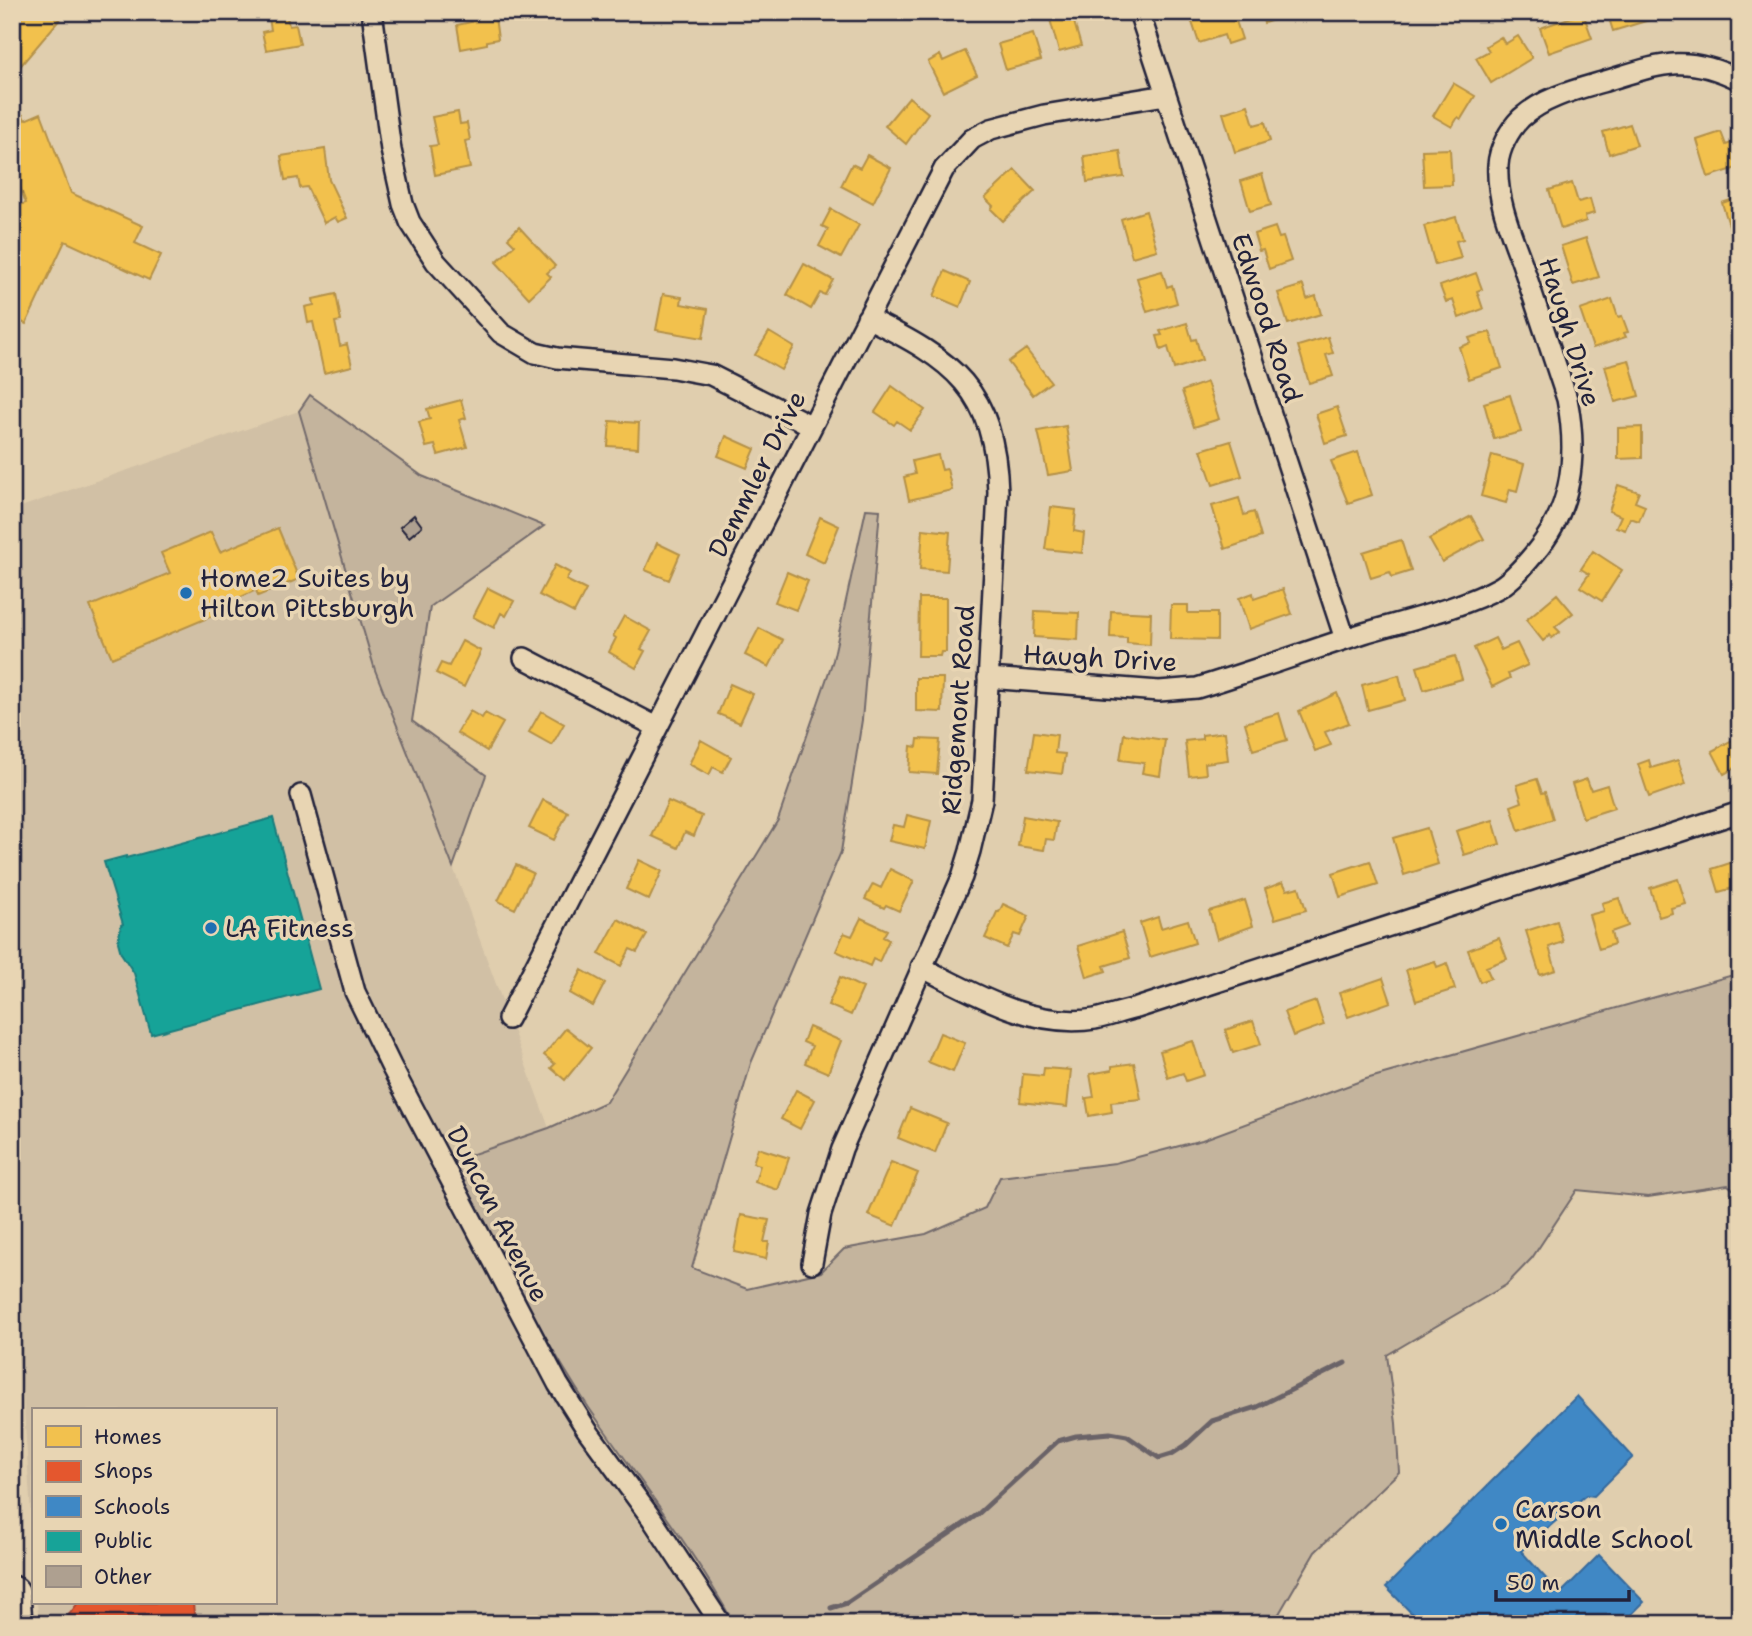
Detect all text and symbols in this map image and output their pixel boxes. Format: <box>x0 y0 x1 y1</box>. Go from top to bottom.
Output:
street label: Edwood Road <box>1224 229 1311 407</box>
street label: Haugh Drive <box>1531 253 1610 411</box>
street label: Demmler Drive <box>699 384 814 563</box>
place label: Home2 Suites by Hilton Pittsburgh <box>200 560 415 625</box>
marker: Home2 Suites by Hilton Pittsburgh <box>178 585 194 601</box>
street label: Ridgemont Road <box>933 604 982 816</box>
street label: Haugh Drive <box>1022 636 1178 679</box>
place label: LA Fitness <box>225 910 354 945</box>
marker: LA Fitness <box>203 920 219 936</box>
street label: Duncan Avenue <box>439 1120 558 1308</box>
legend <box>32 1408 276 1604</box>
text: Homes <box>94 1423 162 1451</box>
text: Shops <box>94 1457 153 1485</box>
place label: Carson Middle School <box>1515 1491 1693 1556</box>
text: Schools <box>94 1493 170 1521</box>
marker: Carson Middle School <box>1493 1516 1509 1532</box>
text: Public <box>94 1527 153 1555</box>
scale bar <box>1496 1559 1630 1603</box>
text: Other <box>94 1563 152 1591</box>
text: 50 m <box>1507 1569 1560 1597</box>

